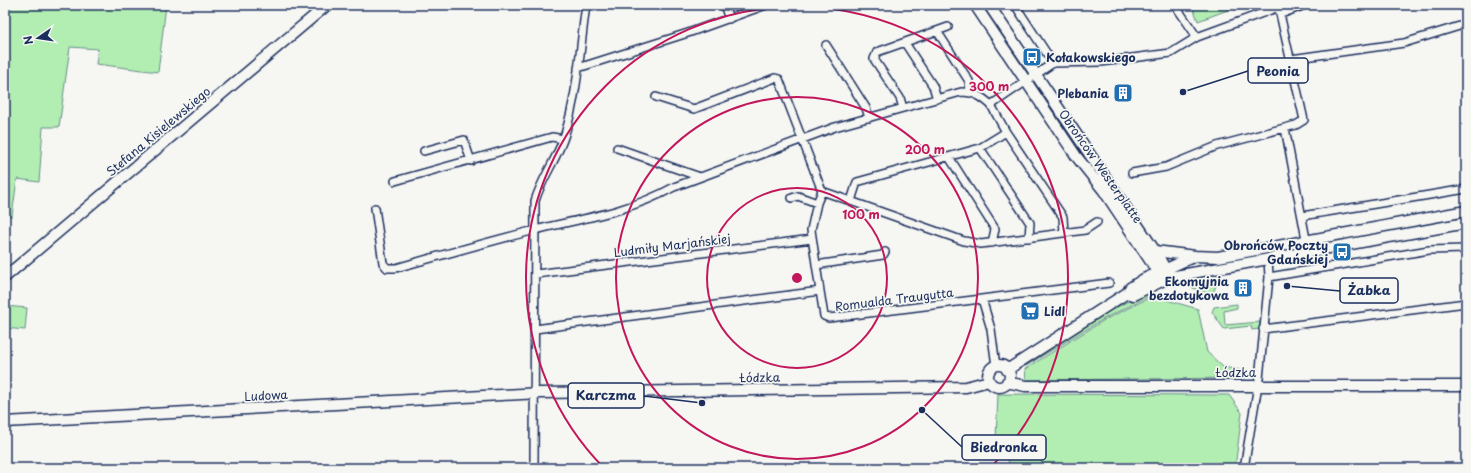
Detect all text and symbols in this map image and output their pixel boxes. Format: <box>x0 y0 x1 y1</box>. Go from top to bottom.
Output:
north arrow <box>18 18 58 58</box>
text: N <box>18 34 37 47</box>
bus stop icon: Kołakowskiego <box>1021 46 1043 68</box>
place label: Kołakowskiego <box>1046 48 1136 66</box>
callout: Peonia <box>1248 58 1308 83</box>
text: Peonia <box>1256 61 1300 80</box>
text: 300 m <box>969 77 1009 95</box>
street label: Stefana Kisielewskiego <box>102 82 214 180</box>
building icon: Plebania <box>1112 82 1134 104</box>
place label: Plebania <box>1057 84 1110 102</box>
street label: Obrońców Westerplatte <box>1055 106 1147 226</box>
text: 200 m <box>905 140 945 158</box>
text: 100 m <box>842 205 880 223</box>
street label: Ludmiły Marjańskiej <box>612 229 732 261</box>
place label: Obrońców Poczty Gdańskiej <box>1224 236 1328 268</box>
bus stop icon: Obrońców Poczty Gdańskiej <box>1331 241 1353 263</box>
centre of rings <box>790 271 804 285</box>
place label: Ekomyjnia bezdotykowa <box>1149 272 1230 304</box>
building icon: Ekomyjnia bezdotykowa <box>1232 277 1254 299</box>
callout: Żabka <box>1340 278 1398 303</box>
text: Żabka <box>1348 280 1391 299</box>
street label: Romualda Traugutta <box>834 283 955 315</box>
supermarket icon: Lidl <box>1019 300 1041 322</box>
place label: Lidl <box>1044 302 1066 320</box>
street label: Łódzka <box>1215 363 1257 381</box>
street label: Łódzka <box>739 368 781 386</box>
callout: Karczma <box>568 383 644 408</box>
street label: Ludowa <box>244 385 289 405</box>
text: Karczma <box>576 385 637 404</box>
callout: Biedronka <box>962 435 1046 460</box>
text: Biedronka <box>970 437 1038 456</box>

